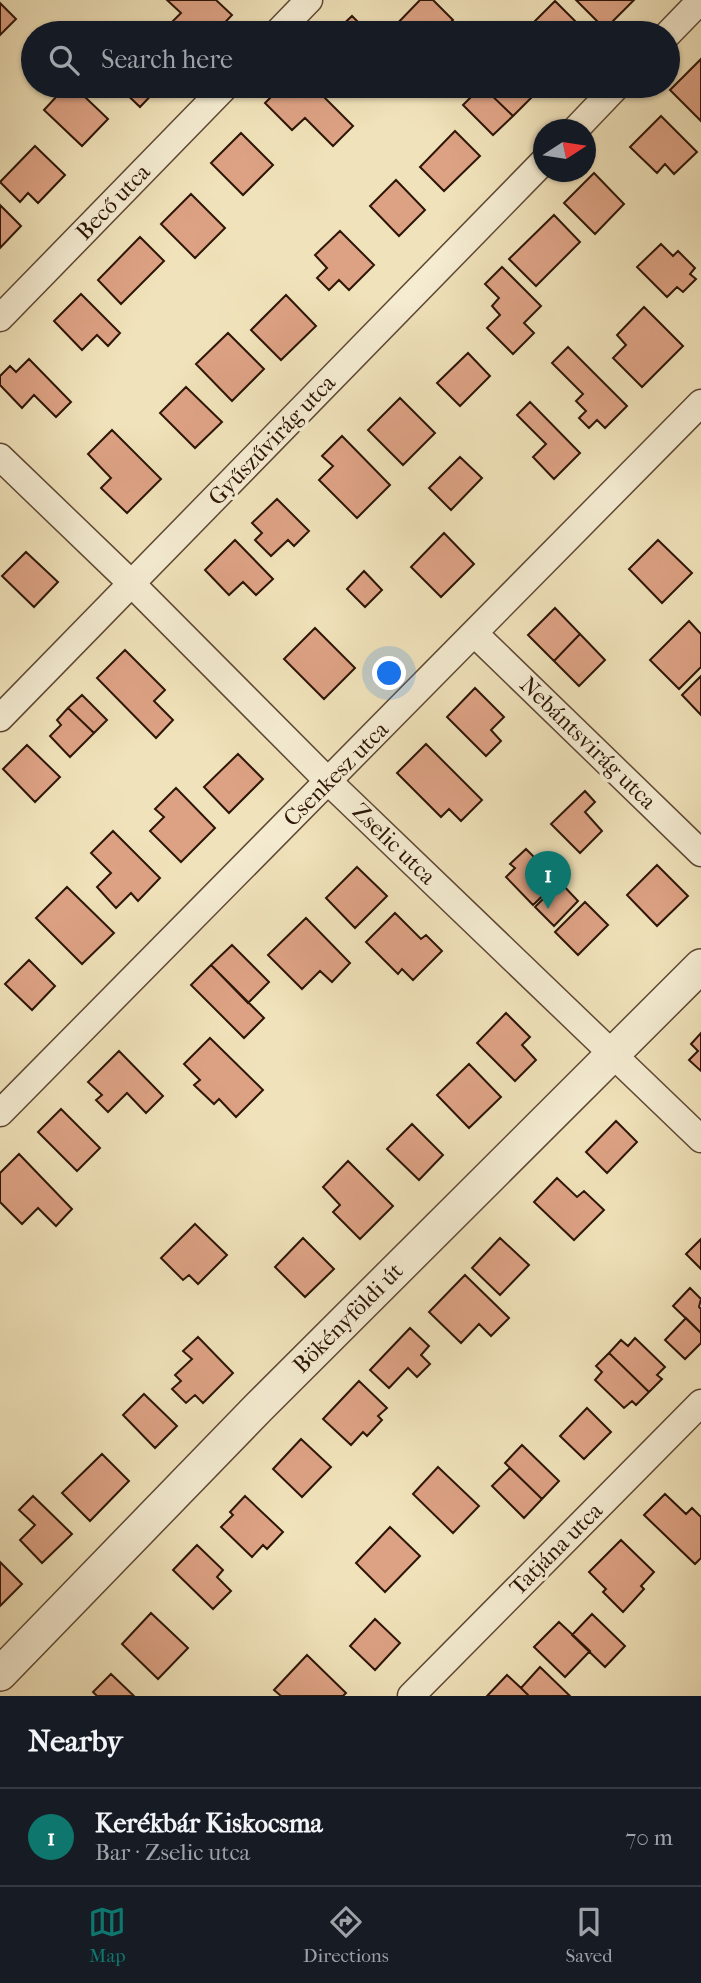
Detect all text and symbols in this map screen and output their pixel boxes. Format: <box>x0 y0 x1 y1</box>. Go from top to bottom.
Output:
search box <box>21 21 680 98</box>
icon: search <box>45 41 83 79</box>
text: Search here <box>101 44 233 75</box>
north arrow <box>533 119 596 182</box>
street label: Becő utca <box>70 158 156 246</box>
street label: Gyűszűvirág utca <box>203 369 341 511</box>
your location <box>372 656 406 690</box>
street label: Nebántsvirág utca <box>514 671 662 815</box>
street label: Csenkesz utca <box>278 716 394 832</box>
street label: Zselic utca <box>347 798 442 891</box>
pin: 1 <box>525 851 571 909</box>
street label: Bökényföldi út <box>287 1257 409 1379</box>
street label: Tatjána utca <box>504 1497 608 1601</box>
text: Nearby <box>28 1724 123 1759</box>
text: Kerékbár Kiskocsma <box>95 1808 323 1839</box>
text: 1 <box>47 1824 55 1851</box>
text: 70 m <box>625 1824 673 1851</box>
text: Bar · Zselic utca <box>95 1839 250 1866</box>
tab: Map <box>88 1903 126 1967</box>
tab: Directions <box>303 1903 389 1967</box>
tab: Saved <box>565 1903 613 1967</box>

